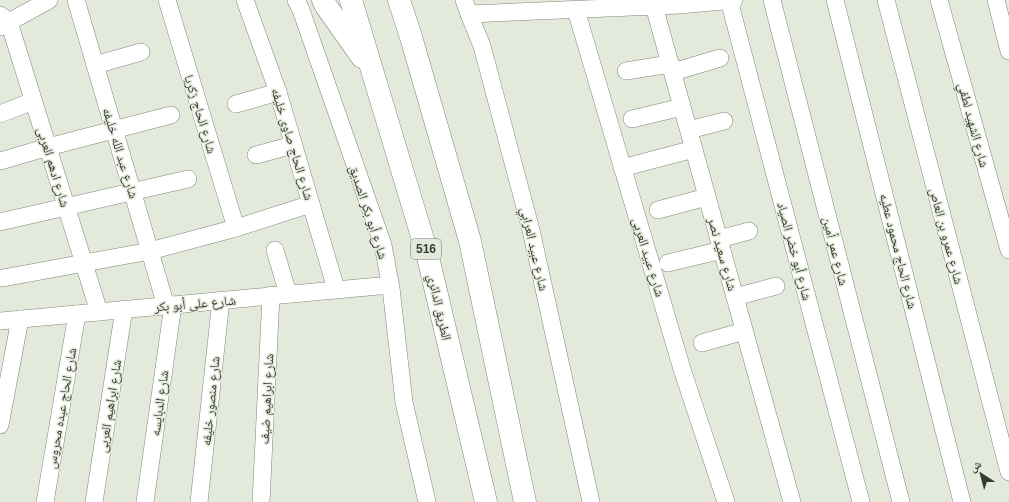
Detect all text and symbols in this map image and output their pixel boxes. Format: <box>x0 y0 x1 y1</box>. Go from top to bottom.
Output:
street label: شارع الحاج زكريا <box>180 73 220 156</box>
street label: شارع الشهيد لطفي <box>952 81 992 170</box>
street label: شارع الحاج صاوى خليفه <box>266 86 317 203</box>
street label: شارع عبد الله خليفه <box>98 106 141 201</box>
street label: شارع ادهم العربى <box>32 125 73 210</box>
street label: شارع أبو بكر الصديق <box>344 163 391 262</box>
street label: شارع عمرو بن العاص <box>925 186 967 286</box>
street label: شارع الحاج محمود عطيه <box>875 192 920 311</box>
street label: شارع أبو خضر الصياد <box>772 200 815 302</box>
street label: شارع عبيد العرابي <box>514 206 551 293</box>
street label: شارع سعيد نصر <box>703 215 740 293</box>
street label: شارع عمر أمين <box>818 215 851 288</box>
street label: شارع عبيد العربى <box>627 216 668 299</box>
road number: 516 <box>411 239 441 259</box>
street label: الطريق الدائري <box>421 272 454 343</box>
street label: شارع على أبو بكر <box>153 292 237 317</box>
street label: شارع الحاج عبده محروس <box>43 346 81 470</box>
street label: شارع ابراهيم ضيف <box>257 353 278 445</box>
street label: شارع منصور خليفه <box>198 356 225 447</box>
street label: شارع ابراهيم العربى <box>95 358 126 454</box>
street label: شارع الدبايسه <box>147 369 174 437</box>
north arrow <box>961 454 1001 494</box>
text: ش <box>967 457 985 476</box>

